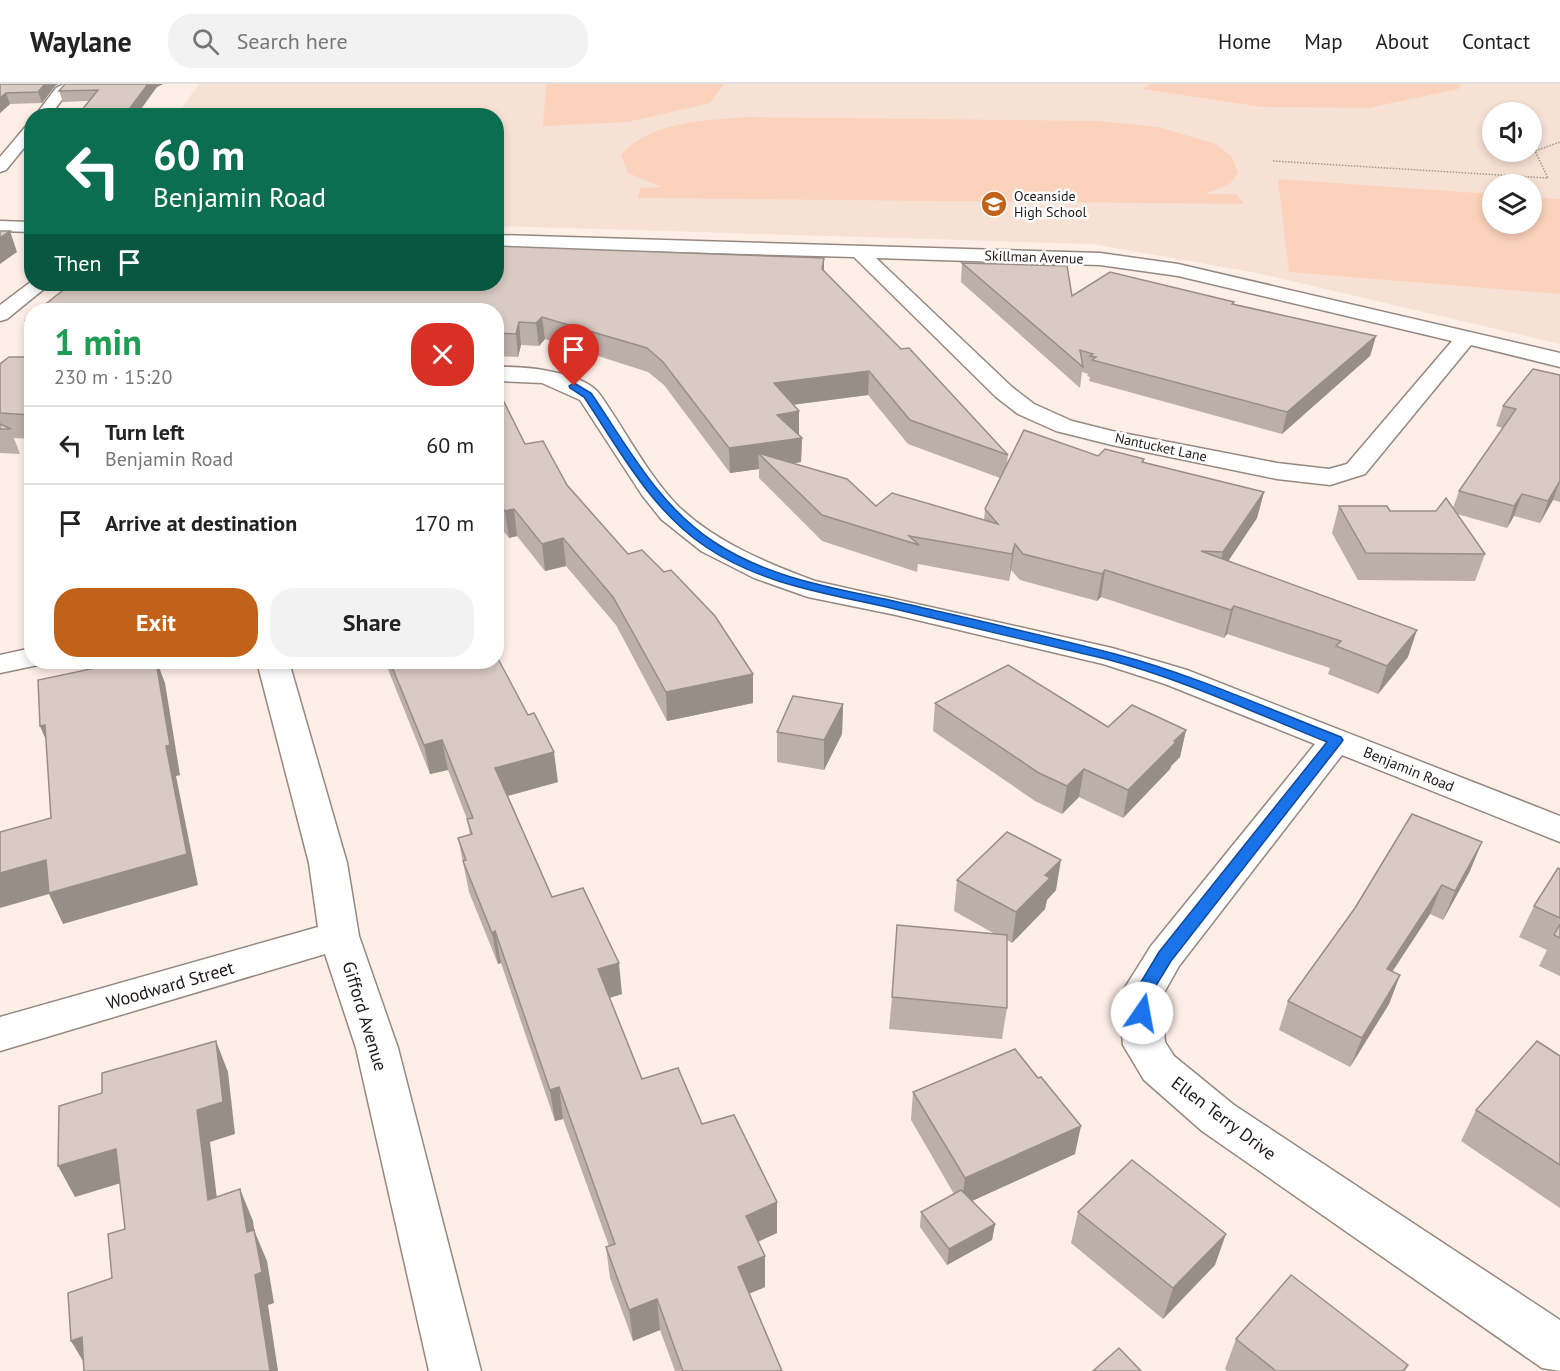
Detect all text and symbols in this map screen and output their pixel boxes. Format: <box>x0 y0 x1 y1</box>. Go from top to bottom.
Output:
search box <box>168 14 588 68</box>
text: Waylane <box>30 23 132 60</box>
icon: search <box>189 25 222 58</box>
text: Search here <box>237 27 348 55</box>
text: Home <box>1218 28 1271 55</box>
text: Map <box>1304 28 1343 55</box>
text: About <box>1376 28 1429 55</box>
text: Contact <box>1462 28 1530 55</box>
map controls <box>1482 102 1542 234</box>
button: sound <box>1482 102 1542 162</box>
text: 60 m <box>153 127 245 182</box>
icon: left <box>54 132 132 210</box>
button: layers <box>1482 174 1542 234</box>
text: Benjamin Road <box>153 180 326 214</box>
place label: Oceanside High School <box>1014 187 1087 221</box>
school or university icon: Oceanside High School <box>979 189 1009 219</box>
icon: arrive <box>113 246 146 279</box>
street label: Skillman Avenue <box>984 246 1084 268</box>
text: Then <box>54 249 101 277</box>
text: 1 min <box>54 318 142 365</box>
button: close <box>411 323 474 386</box>
pin <box>548 324 599 386</box>
icon: arrive <box>557 333 590 366</box>
text: 230 m · 15:20 <box>54 364 172 390</box>
text: Turn left <box>105 418 185 446</box>
street label: Nantucket Lane <box>1113 428 1209 466</box>
icon: left <box>54 429 87 462</box>
text: 60 m <box>426 431 474 459</box>
text: Benjamin Road <box>105 446 233 472</box>
icon: arrive <box>54 507 87 540</box>
text: Arrive at destination <box>105 509 297 537</box>
text: 170 m <box>414 509 474 537</box>
button: Exit <box>54 588 258 657</box>
button: Share <box>270 588 474 657</box>
street label: Benjamin Road <box>1361 742 1457 796</box>
street label: Woodward Street <box>103 956 237 1014</box>
street label: Gifford Avenue <box>337 959 393 1073</box>
position arrow <box>1110 981 1174 1045</box>
street label: Ellen Terry Drive <box>1167 1071 1281 1165</box>

